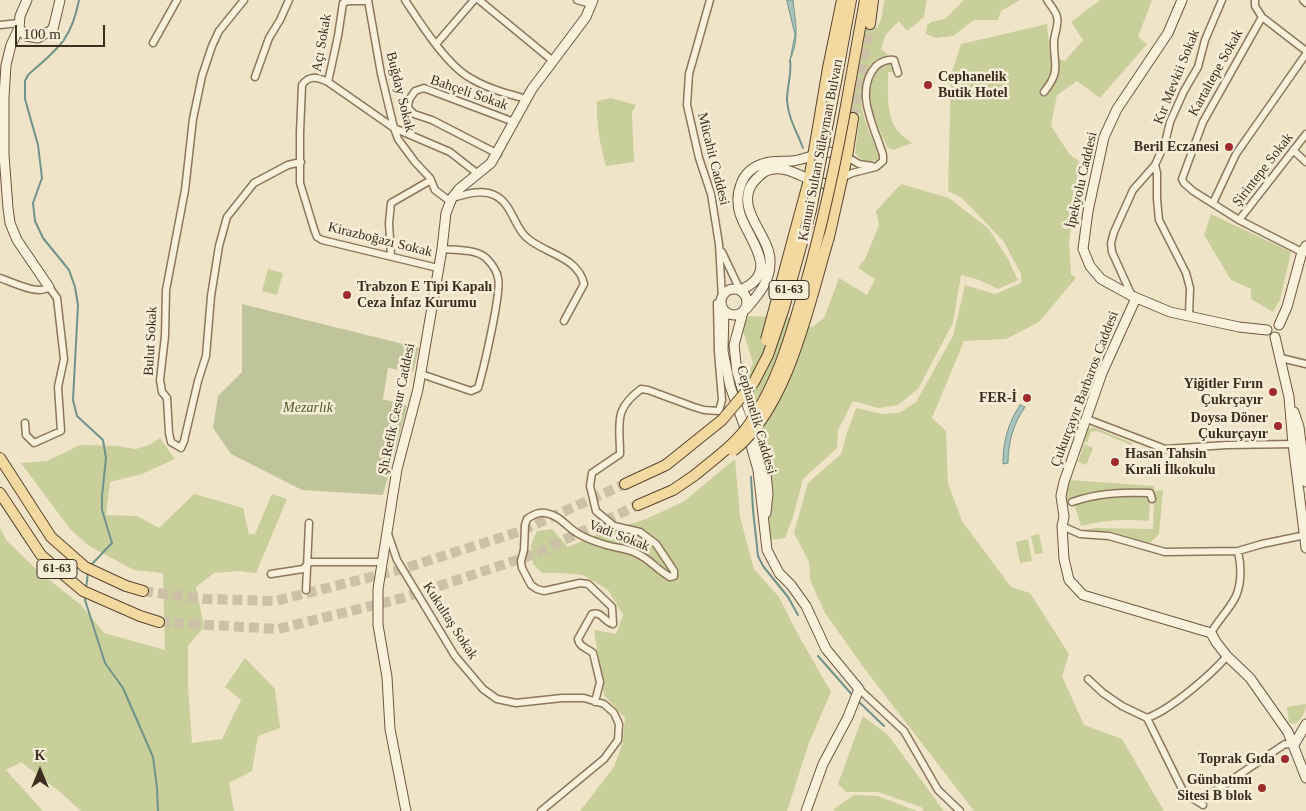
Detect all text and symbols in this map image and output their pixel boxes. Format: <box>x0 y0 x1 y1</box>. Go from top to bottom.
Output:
street label: Açı Sokak <box>309 13 335 73</box>
scale bar <box>18 15 108 47</box>
text: 100 m <box>23 26 61 42</box>
street label: Kır Mevkii Sokak <box>1150 27 1204 127</box>
street label: Kartaltepe Sokak <box>1185 27 1247 119</box>
street label: Buğday Sokak <box>382 50 418 134</box>
street label: Kanuni Sultan Süleyman Bulvarı <box>795 57 847 243</box>
place label: Cephanelik Butik Hotel <box>938 69 1008 102</box>
street label: Bahçeli Sokak <box>428 72 510 114</box>
marker: Cephanelik Butik Hotel <box>922 79 934 91</box>
street label: Mücahit Caddesi <box>693 111 733 207</box>
street label: İpekyolu Caddesi <box>1063 130 1101 230</box>
street label: Şirintepe Sokak <box>1229 130 1297 210</box>
place label: Beril Eczanesi <box>1134 139 1219 155</box>
marker: Beril Eczanesi <box>1223 141 1235 153</box>
street label: Kirazboğazı Sokak <box>326 219 434 261</box>
place label: Trabzon E Tipi Kapalı Ceza İnfaz Kurumu <box>357 279 492 312</box>
road number: 61-63 <box>769 280 809 300</box>
marker: Trabzon E Tipi Kapalı Ceza İnfaz Kurumu <box>341 289 353 301</box>
street label: Bulut Sokak <box>141 306 161 376</box>
street label: Çukurçayır Barbaros Caddesi <box>1047 309 1123 469</box>
street label: Şh.Refik Cesur Caddesi <box>375 342 419 476</box>
street label: Cephanelik Caddesi <box>732 364 780 476</box>
place label: Yiğitler Fırın Çukrçayır <box>1184 376 1263 408</box>
marker: Yiğitler Fırın Çukrçayır <box>1267 386 1279 398</box>
place label: FER-İ <box>979 390 1017 406</box>
marker: FER-İ <box>1021 392 1033 404</box>
park label: Mezarlık <box>283 400 333 416</box>
place label: Doysa Döner Çukurçayır <box>1191 410 1268 442</box>
marker: Doysa Döner Çukurçayır <box>1272 420 1284 432</box>
place label: Hasan Tahsin Kırali İlkokulu <box>1125 446 1216 478</box>
marker: Hasan Tahsin Kırali İlkokulu <box>1109 456 1121 468</box>
street label: Vadi Sokak <box>586 517 652 555</box>
road number: 61-63 <box>37 560 77 578</box>
street label: Kukultaş Sokak <box>419 579 481 663</box>
north arrow <box>15 746 65 796</box>
text: K <box>35 748 45 763</box>
place label: Toprak Gıda <box>1198 751 1275 767</box>
marker: Toprak Gıda <box>1279 753 1291 765</box>
place label: Günbatımı Sitesi B blok <box>1177 772 1252 804</box>
marker: Günbatımı Sitesi B blok <box>1256 782 1268 794</box>

